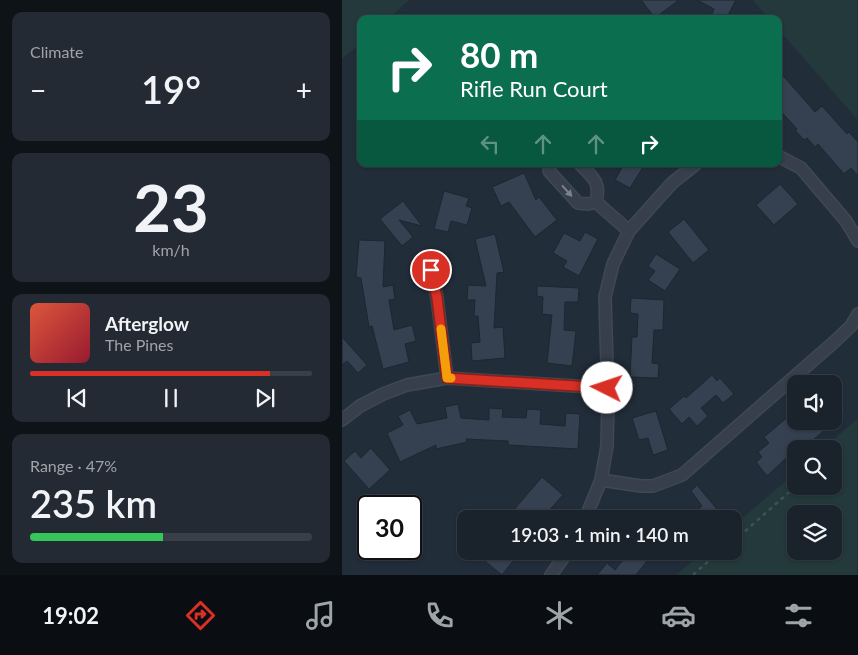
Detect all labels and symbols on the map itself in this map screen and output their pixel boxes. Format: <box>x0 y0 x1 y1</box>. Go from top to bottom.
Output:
one-way arrow <box>562 184 573 197</box>
pin <box>410 249 452 291</box>
position arrow <box>580 361 632 413</box>
speed limit sign: 30 <box>357 495 422 560</box>

